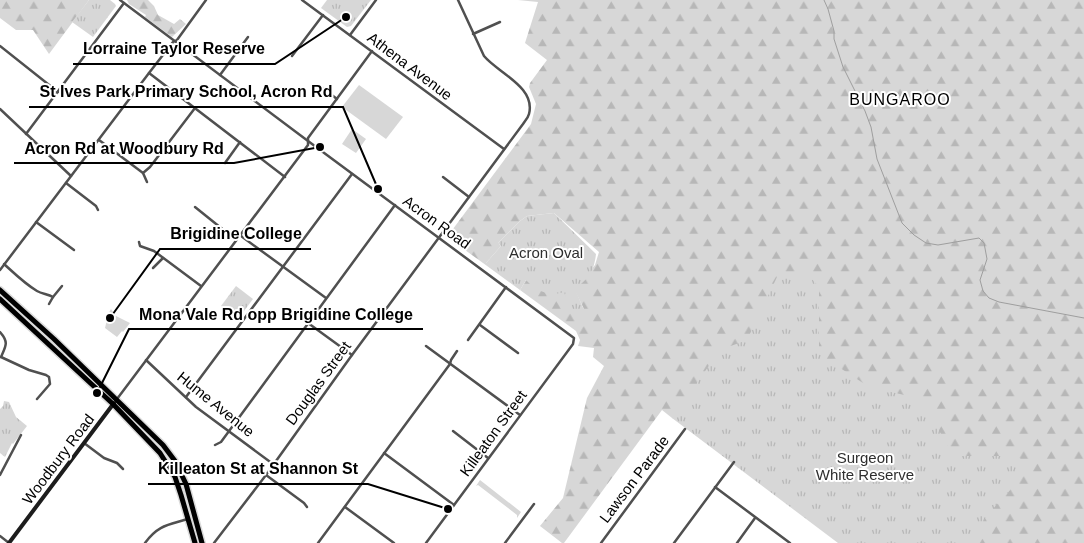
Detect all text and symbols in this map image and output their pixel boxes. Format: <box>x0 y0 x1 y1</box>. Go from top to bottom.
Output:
street label: Athena Avenue <box>364 29 456 103</box>
callout: Lorraine Taylor Reserve <box>73 33 275 64</box>
text: Lorraine Taylor Reserve <box>83 40 265 57</box>
callout: St Ives Park Primary School, Acron Rd <box>29 76 343 107</box>
text: St Ives Park Primary School, Acron Rd <box>40 83 332 100</box>
district label: BUNGAROO <box>849 91 951 108</box>
callout: Acron Rd at Woodbury Rd <box>14 132 234 163</box>
text: Acron Rd at Woodbury Rd <box>24 140 224 157</box>
street label: Acron Road <box>400 192 474 252</box>
callout: Brigidine College <box>160 218 311 249</box>
text: Brigidine College <box>170 225 302 242</box>
park label: Acron Oval <box>509 244 583 261</box>
callout: Mona Vale Rd opp Brigidine College <box>129 298 423 329</box>
text: Mona Vale Rd opp Brigidine College <box>139 306 413 323</box>
street label: Douglas Street <box>282 337 355 428</box>
street label: Hume Avenue <box>174 368 258 440</box>
street label: Killeaton Street <box>456 386 530 479</box>
street label: Woodbury Road <box>19 411 97 507</box>
street label: Lawson Parade <box>596 432 672 526</box>
park label: Surgeon White Reserve <box>816 449 914 483</box>
callout: Killeaton St at Shannon St <box>148 453 368 484</box>
text: Killeaton St at Shannon St <box>158 460 359 477</box>

